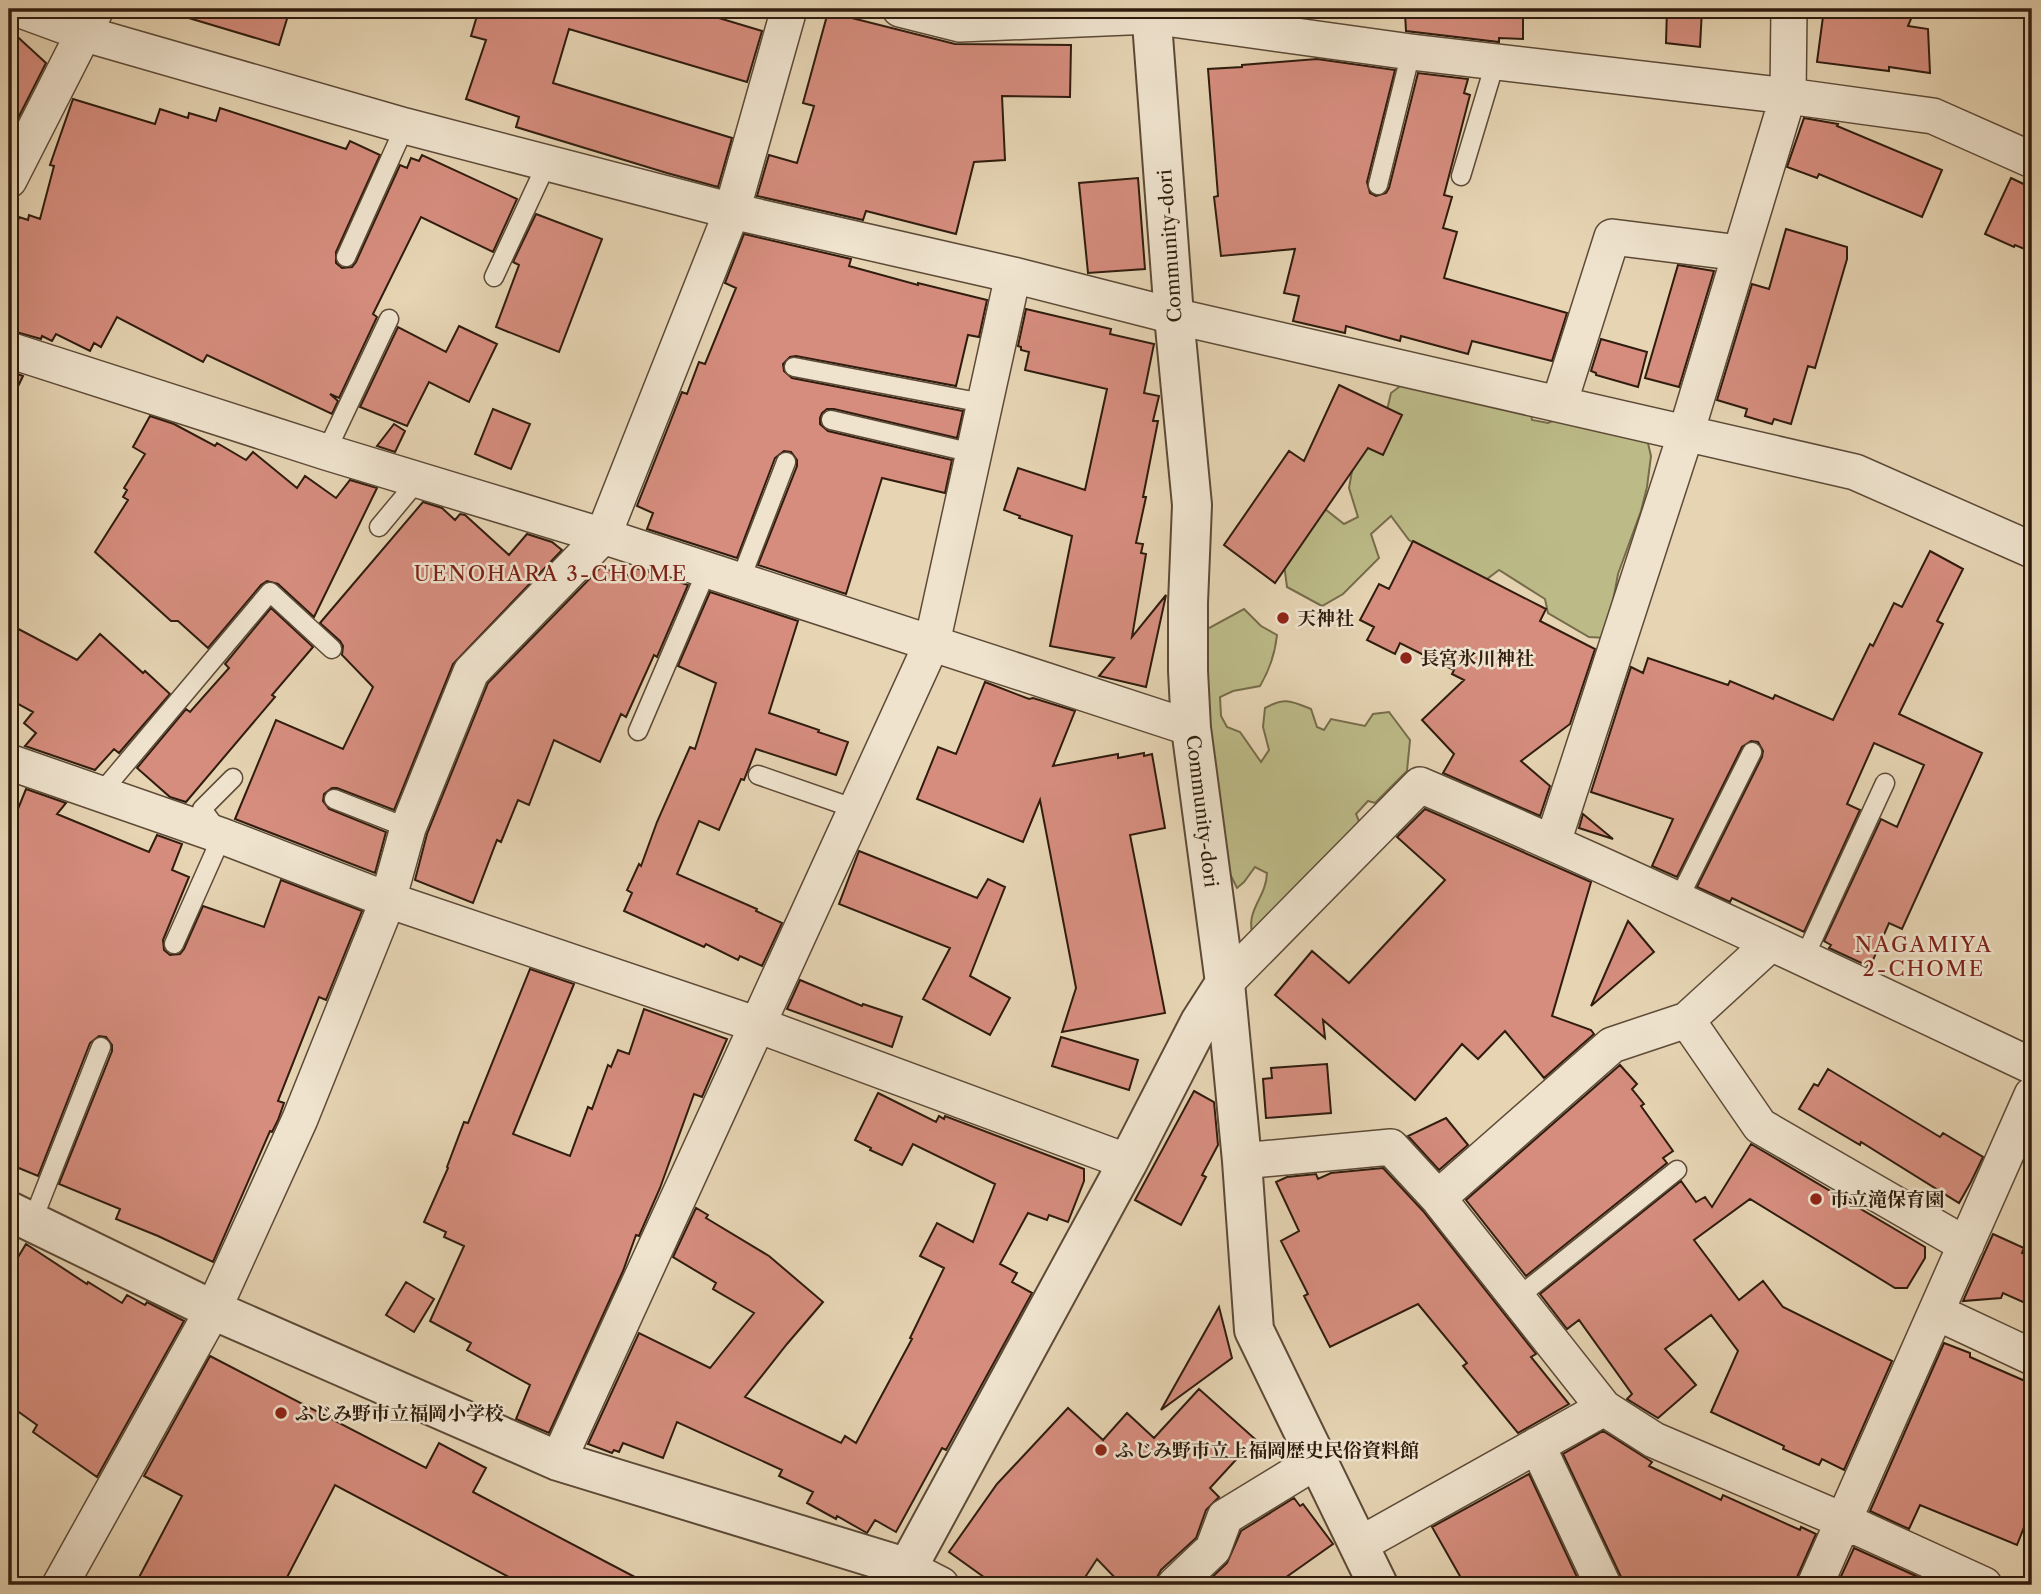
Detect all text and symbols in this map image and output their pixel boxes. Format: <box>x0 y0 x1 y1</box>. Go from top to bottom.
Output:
street label: Community-dori <box>1153 168 1187 323</box>
district label: UENOHARA 3-CHOME <box>414 561 688 586</box>
place label: 天神社 <box>1297 607 1354 630</box>
marker: 天神社 <box>1275 610 1291 626</box>
place label: 長宮氷川神社 <box>1420 647 1534 670</box>
marker: 長宮氷川神社 <box>1398 650 1414 666</box>
street label: Community-dori <box>1181 733 1223 889</box>
district label: NAGAMIYA 2-CHOME <box>1855 932 1993 981</box>
place label: 市立滝保育園 <box>1830 1188 1944 1211</box>
marker: 市立滝保育園 <box>1808 1191 1824 1207</box>
place label: ふじみ野市立福岡小学校 <box>295 1402 504 1425</box>
marker: ふじみ野市立福岡小学校 <box>273 1405 289 1421</box>
place label: ふじみ野市立上福岡歴史民俗資料館 <box>1115 1439 1419 1462</box>
marker: ふじみ野市立上福岡歴史民俗資料館 <box>1093 1442 1109 1458</box>

